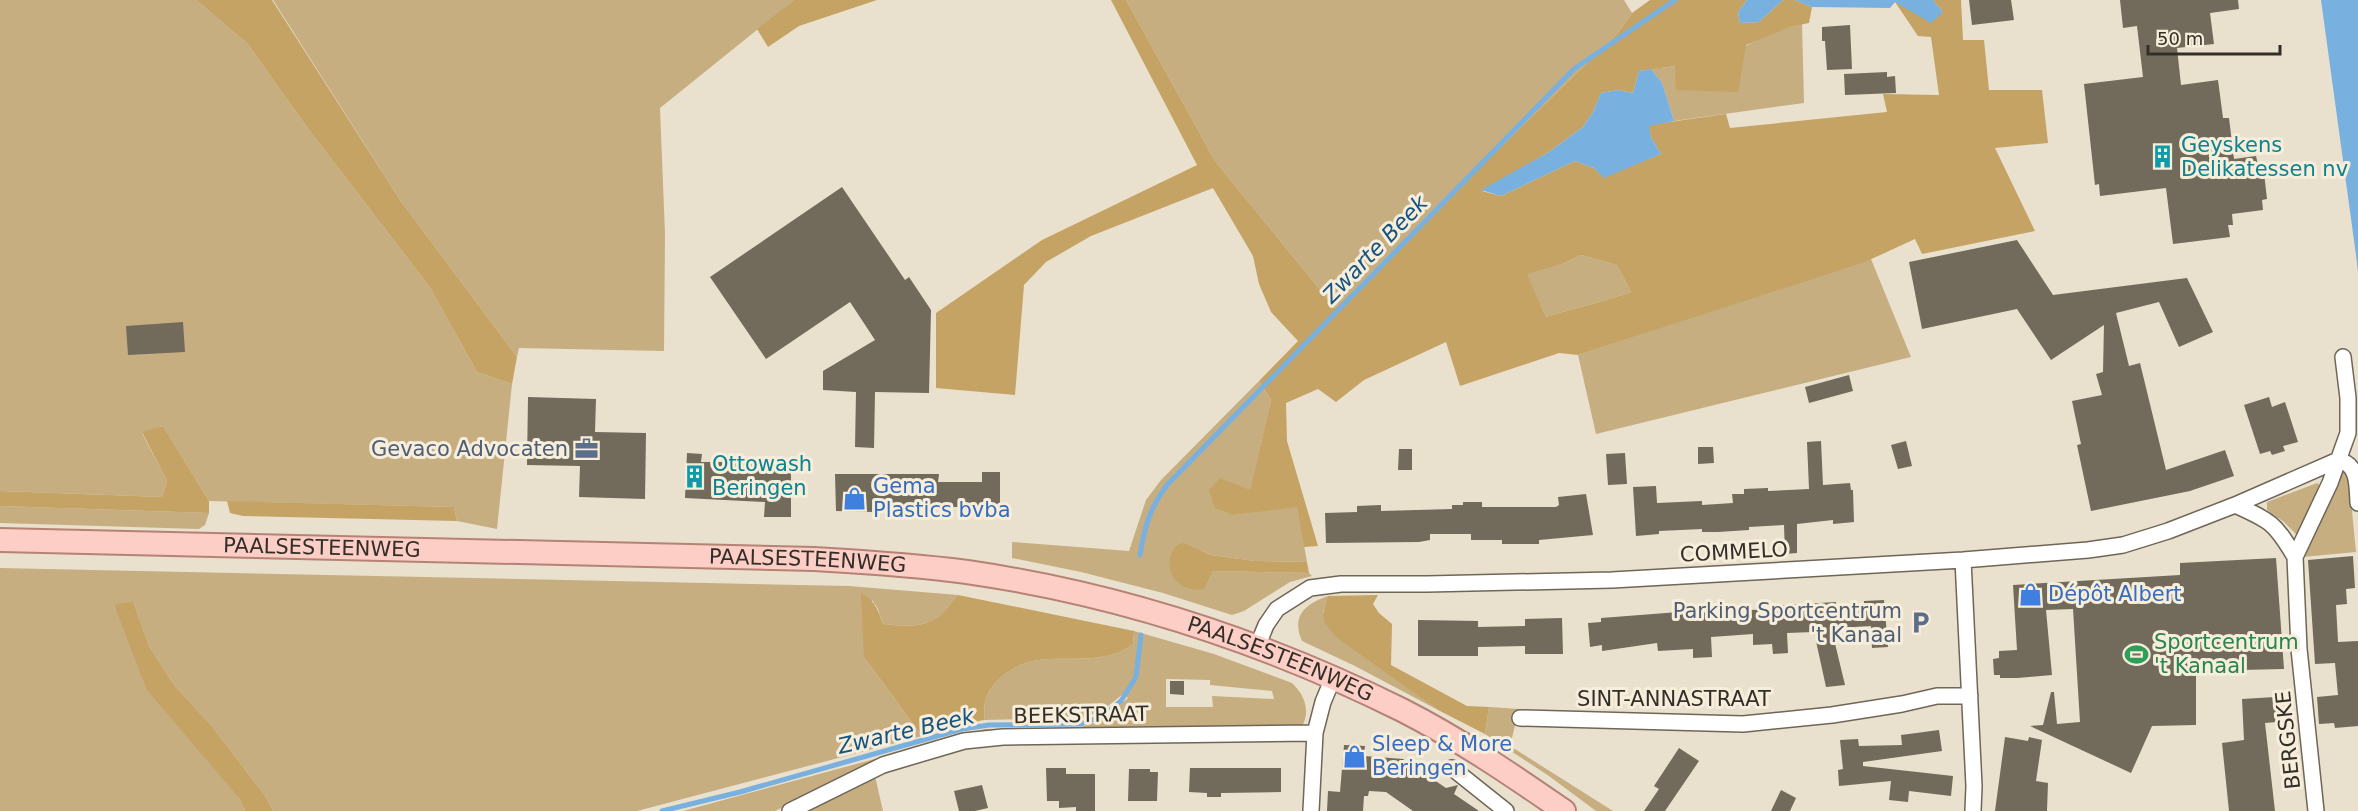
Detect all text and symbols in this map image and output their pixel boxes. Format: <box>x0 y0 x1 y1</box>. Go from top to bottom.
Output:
scale bar <box>2148 18 2280 56</box>
text: 50 m <box>2157 28 2203 49</box>
place label: Geyskens Delikatessen nv <box>2181 133 2348 181</box>
building icon: Geyskens Delikatessen nv <box>2150 144 2176 170</box>
water label: Zwarte Beek <box>1317 189 1433 309</box>
office icon: Gevaco Advocaten <box>573 436 599 462</box>
place label: Gevaco Advocaten <box>371 437 568 461</box>
place label: Ottowash Beringen <box>712 452 812 500</box>
building icon: Ottowash Beringen <box>681 463 707 489</box>
place label: Gema Plastics bvba <box>873 474 1011 522</box>
shop icon: Gema Plastics bvba <box>842 485 868 511</box>
street label: PAALSESTEENWEG <box>223 533 421 562</box>
street label: COMMELO <box>1679 537 1789 567</box>
street label: PAALSESTEENWEG <box>709 545 907 577</box>
shop icon: Dépôt Albert <box>2017 581 2043 607</box>
place label: Dépôt Albert <box>2048 582 2182 606</box>
place label: Parking Sportcentrum 't Kanaal <box>1673 599 1902 647</box>
parking icon: Parking Sportcentrum 't Kanaal <box>1907 610 1933 636</box>
street label: PAALSESTEENWEG <box>1185 612 1377 706</box>
place label: Sportcentrum 't Kanaal <box>2154 630 2299 678</box>
sports icon: Sportcentrum 't Kanaal <box>2123 641 2149 667</box>
street label: SINT-ANNASTRAAT <box>1577 687 1771 711</box>
street label: BERGSKE <box>2271 690 2305 790</box>
street label: BEEKSTRAAT <box>1013 702 1149 728</box>
water label: Zwarte Beek <box>834 703 978 759</box>
place label: Sleep & More Beringen <box>1372 732 1512 780</box>
shop icon: Sleep & More Beringen <box>1341 743 1367 769</box>

